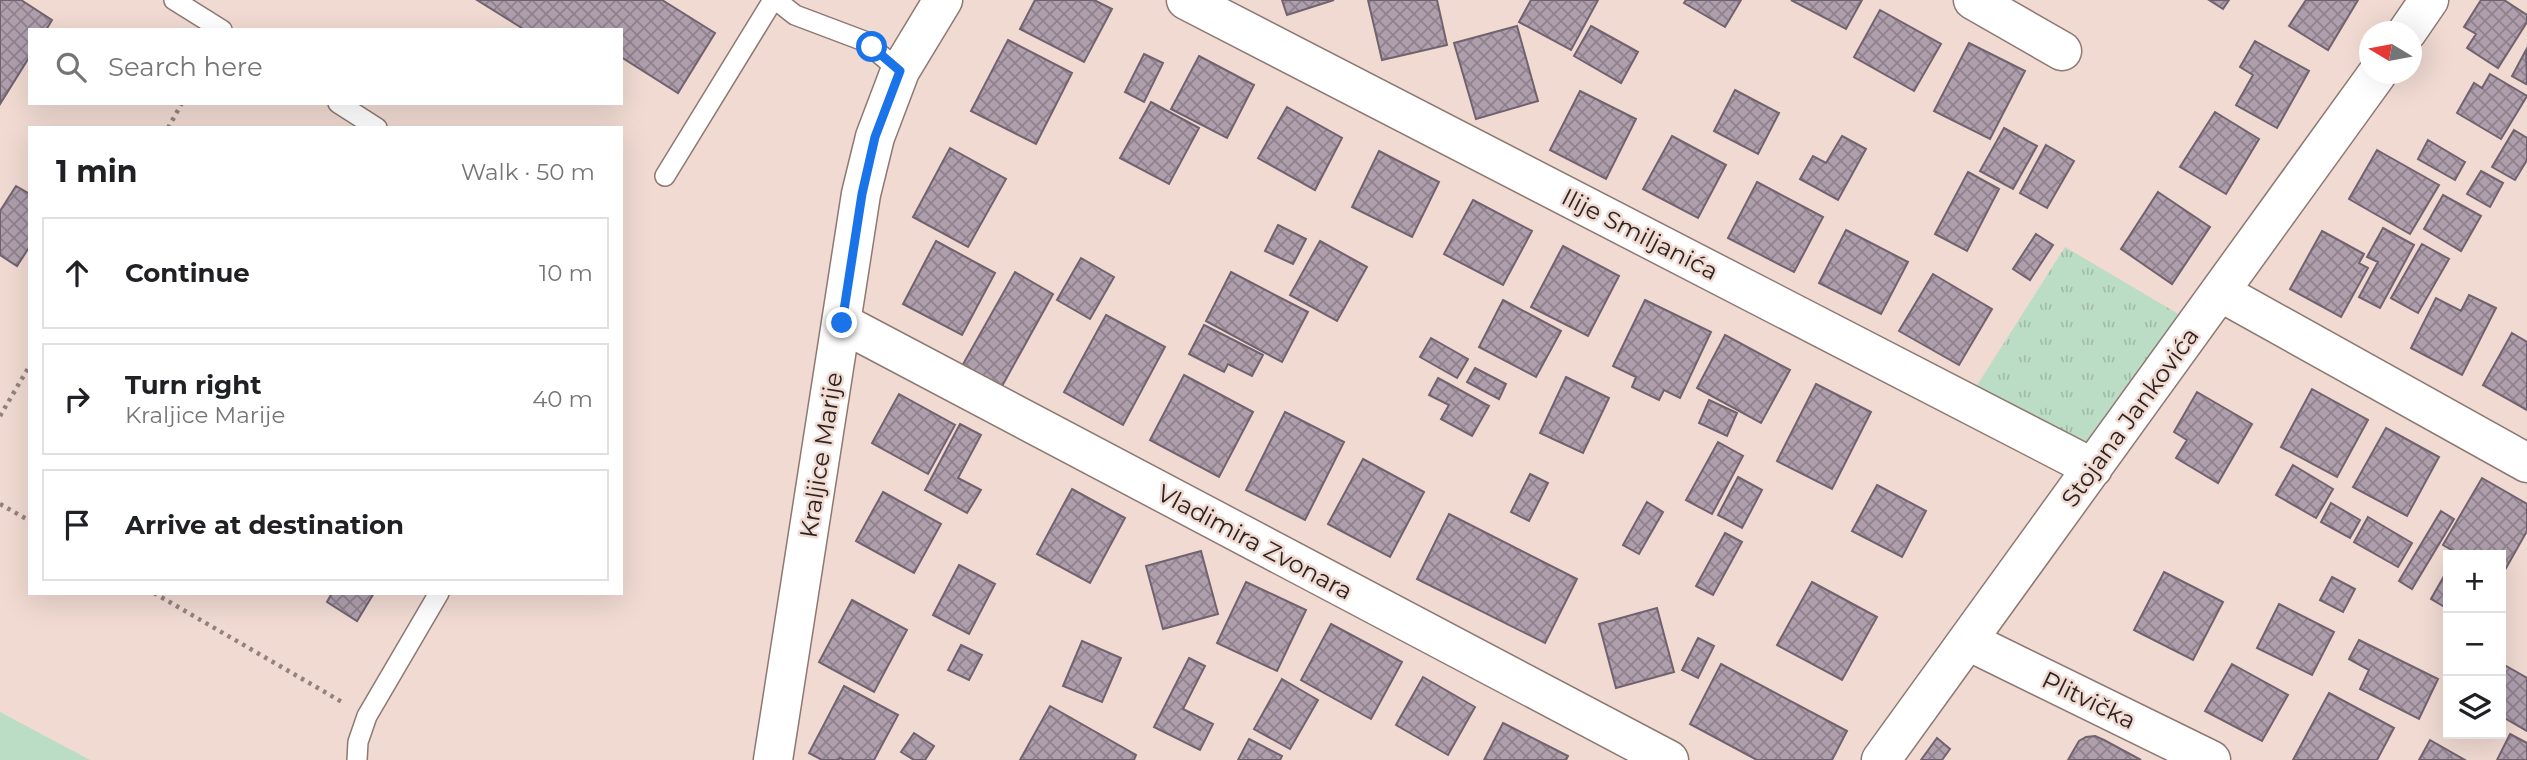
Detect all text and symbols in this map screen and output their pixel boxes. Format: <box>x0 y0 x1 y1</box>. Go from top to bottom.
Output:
north arrow <box>2359 21 2422 84</box>
search box <box>28 28 623 105</box>
route start <box>856 31 887 62</box>
icon: search <box>52 48 90 86</box>
text: Search here <box>108 51 263 83</box>
text: 1 min <box>56 153 137 190</box>
text: Walk · 50 m <box>461 158 595 186</box>
street label: Ilije Smiljanića <box>1557 182 1723 286</box>
icon: ahead <box>58 254 96 292</box>
text: Continue <box>125 257 250 289</box>
text: 10 m <box>539 259 593 287</box>
route end <box>826 307 857 338</box>
street label: Stojana Jankovića <box>2055 322 2205 512</box>
text: Turn right <box>125 369 261 401</box>
street label: Kraljice Marije <box>794 370 848 540</box>
icon: right <box>58 380 96 418</box>
text: 40 m <box>532 385 593 413</box>
text: Kraljice Marije <box>125 401 285 429</box>
street label: Vladimira Zvonara <box>1152 478 1358 606</box>
icon: arrive <box>58 506 96 544</box>
text: Arrive at destination <box>125 509 404 541</box>
map controls <box>2443 550 2506 739</box>
button: + <box>2443 550 2506 613</box>
button: − <box>2443 613 2506 676</box>
street label: Plitvička <box>2037 665 2141 735</box>
button: layers <box>2443 676 2506 739</box>

